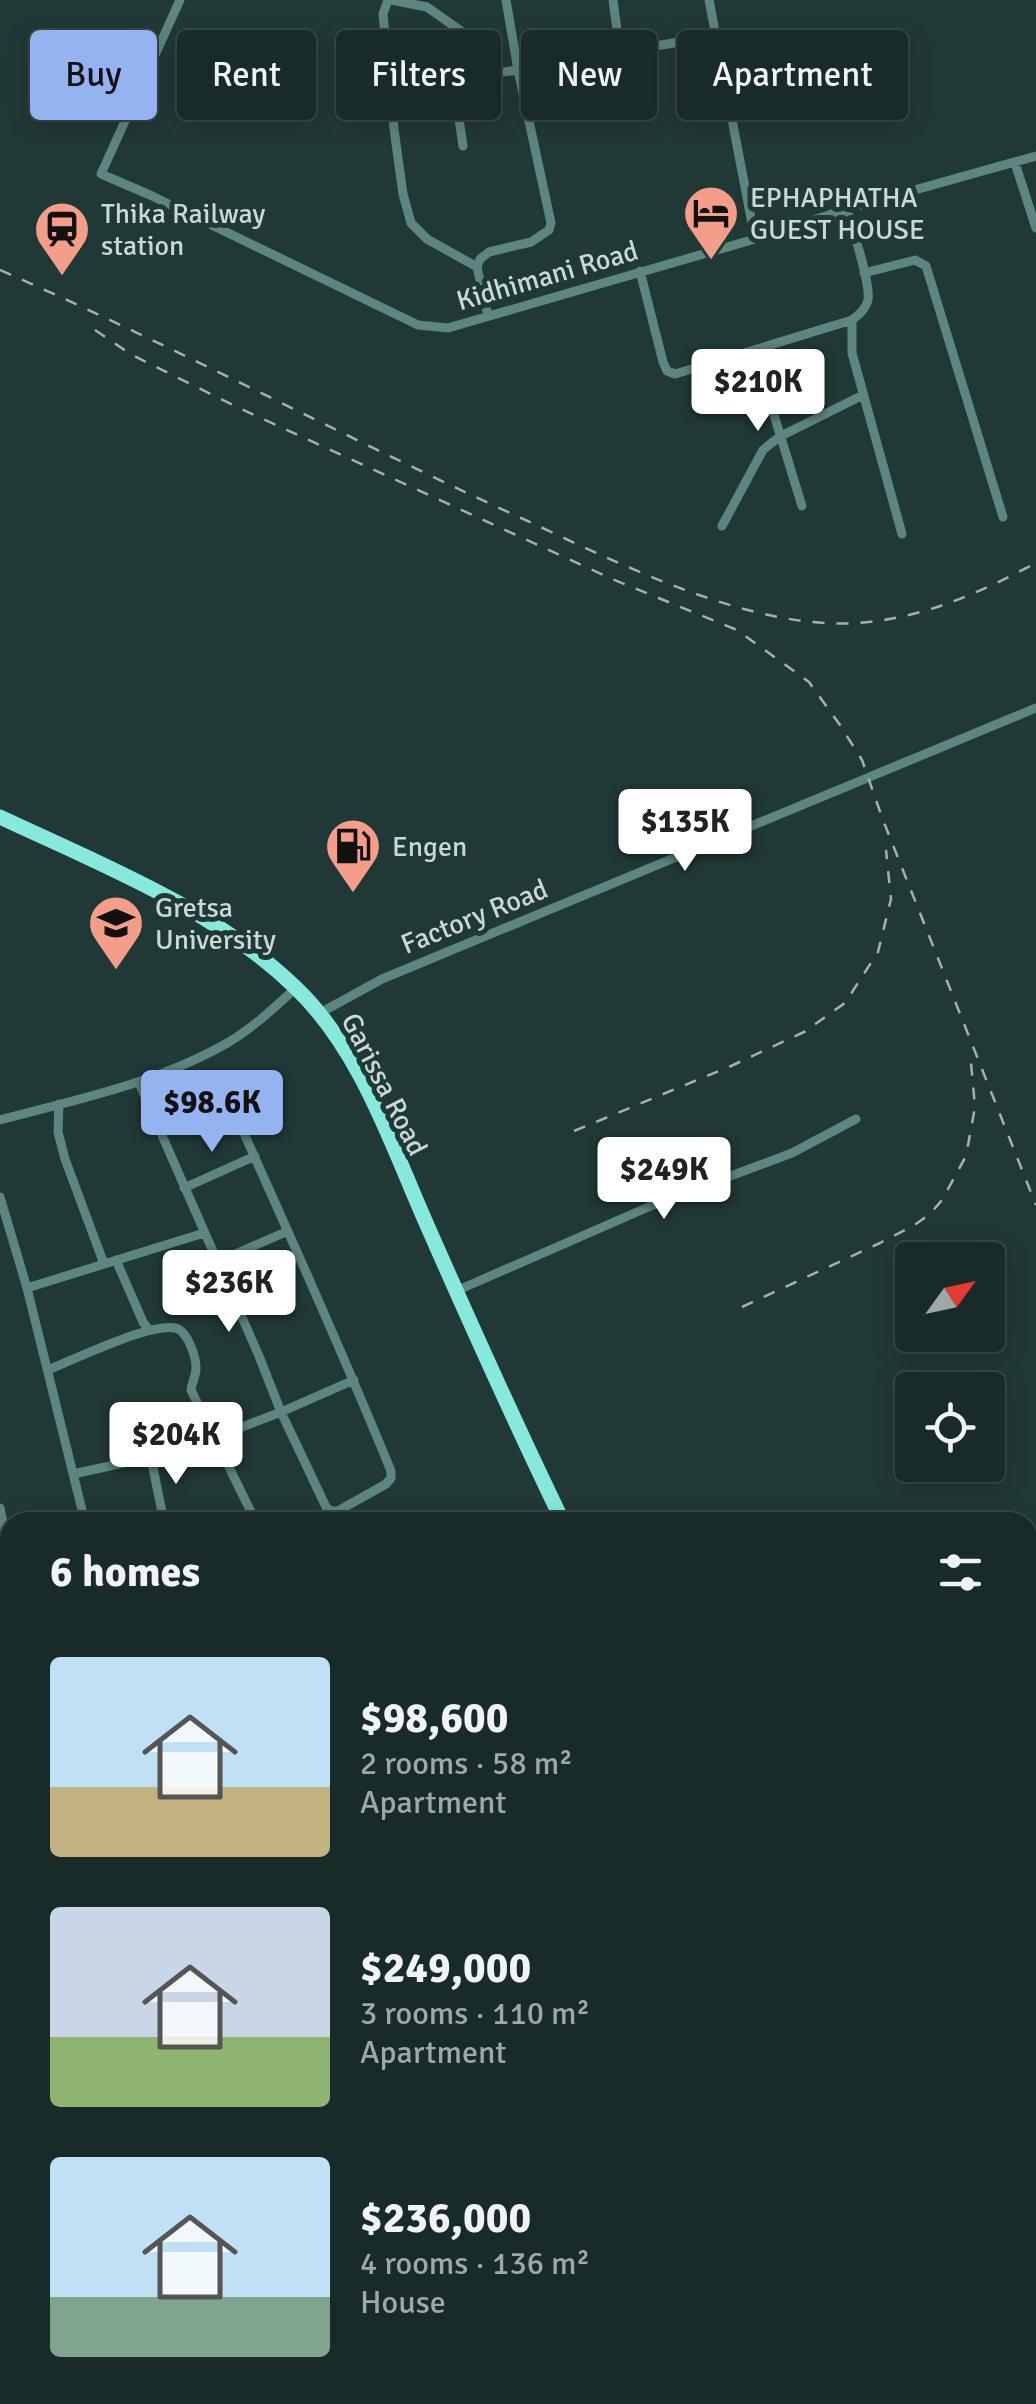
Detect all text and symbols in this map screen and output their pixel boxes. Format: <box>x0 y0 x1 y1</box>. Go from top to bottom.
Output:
chip: Buy <box>30 30 157 120</box>
chip: Rent <box>177 30 316 120</box>
chip: Filters <box>336 30 501 120</box>
chip: New <box>521 30 657 120</box>
chip: Apartment <box>677 30 908 120</box>
place label: EPHAPHATHA GUEST HOUSE <box>750 181 925 247</box>
hotel icon: EPHAPHATHA GUEST HOUSE <box>681 183 741 262</box>
place label: Thika Railway station <box>101 197 265 263</box>
station icon: Thika Railway station <box>32 199 92 278</box>
street label: Kidhimani Road <box>453 234 642 318</box>
pin: $210K <box>688 349 828 434</box>
text: $210K <box>714 362 802 401</box>
pin: $135K <box>615 789 755 874</box>
text: $135K <box>641 802 729 841</box>
fuel station icon: Engen <box>323 816 383 895</box>
place label: Engen <box>392 830 467 864</box>
street label: Factory Road <box>396 872 553 962</box>
place label: Gretsa University <box>155 891 276 957</box>
school or university icon: Gretsa University <box>86 893 146 972</box>
street label: Garissa Road <box>334 1008 435 1161</box>
pin: $98.6K <box>131 1070 293 1155</box>
text: $98.6K <box>163 1083 261 1122</box>
pin: $249K <box>594 1137 734 1222</box>
text: $249K <box>620 1150 708 1189</box>
north arrow <box>895 1242 1005 1352</box>
map controls <box>895 1242 1005 1482</box>
pin: $236K <box>159 1250 299 1335</box>
text: $236K <box>185 1263 273 1302</box>
button: locate <box>895 1372 1005 1482</box>
pin: $204K <box>106 1402 246 1487</box>
text: $204K <box>132 1415 220 1454</box>
icon: filters <box>933 1545 988 1600</box>
text: 6 homes <box>50 1547 200 1598</box>
text: $98,600 <box>360 1693 508 1744</box>
icon: home <box>130 1697 250 1817</box>
text: 2 rooms · 58 m² <box>360 1744 573 1783</box>
text: Apartment <box>360 1783 507 1822</box>
text: $249,000 <box>360 1943 531 1994</box>
icon: home <box>130 1947 250 2067</box>
text: 3 rooms · 110 m² <box>360 1994 590 2033</box>
text: Apartment <box>360 2033 507 2072</box>
text: $236,000 <box>360 2193 531 2244</box>
icon: home <box>130 2197 250 2317</box>
text: 4 rooms · 136 m² <box>360 2244 590 2283</box>
text: House <box>360 2283 446 2322</box>

